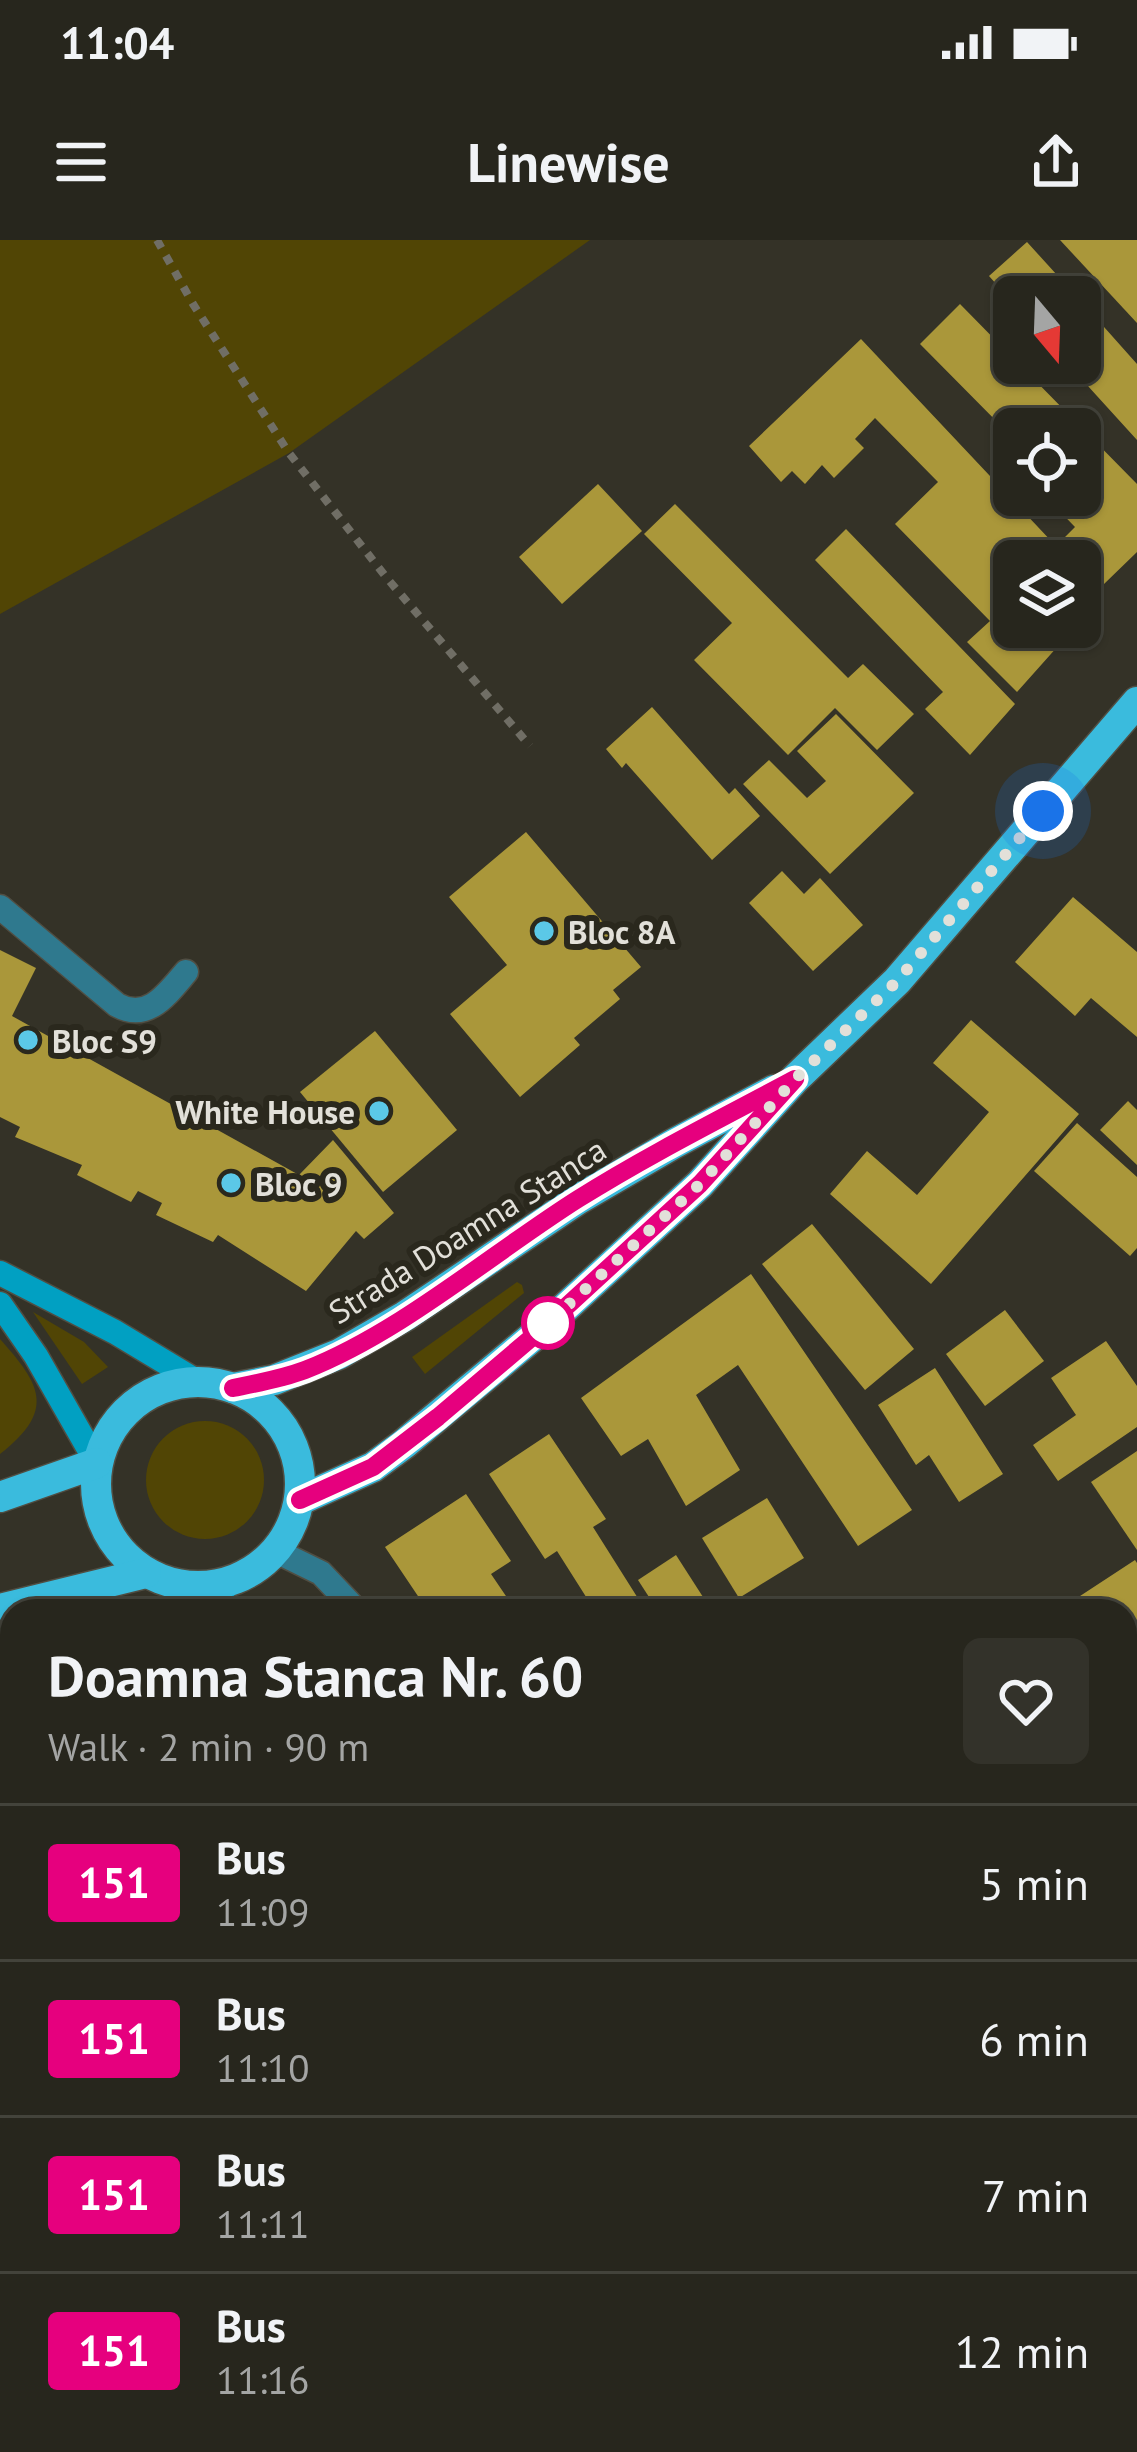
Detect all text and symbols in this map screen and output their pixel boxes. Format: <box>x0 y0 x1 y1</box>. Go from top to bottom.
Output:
text: 11:04 <box>60 13 174 71</box>
text: Linewise <box>467 127 670 197</box>
icon: menu <box>48 129 114 195</box>
icon: share <box>1023 129 1089 195</box>
north arrow <box>993 276 1101 384</box>
map controls <box>993 276 1101 648</box>
button: locate <box>993 408 1101 516</box>
button: layers <box>993 540 1101 648</box>
your location <box>1013 781 1073 841</box>
place label: Bloc 8A <box>568 910 675 953</box>
marker: Bloc 8A <box>531 918 557 944</box>
place label: Bloc S9 <box>52 1019 157 1062</box>
marker: Bloc S9 <box>15 1027 41 1053</box>
place label: White House <box>176 1090 355 1133</box>
marker: White House <box>366 1098 392 1124</box>
street label: Strada Doamna Stanca <box>320 1127 614 1333</box>
place label: Bloc 9 <box>255 1162 342 1205</box>
marker: Bloc 9 <box>218 1170 244 1196</box>
unlabelled marker <box>523 1298 573 1348</box>
button: heart <box>963 1638 1089 1764</box>
text: Doamna Stanca Nr. 60 <box>48 1639 583 1713</box>
text: Walk · 2 min · 90 m <box>48 1721 369 1772</box>
text: Bus <box>216 1828 286 1886</box>
text: 5 min <box>979 1854 1089 1912</box>
text: 151 <box>78 1855 150 1910</box>
text: 11:09 <box>216 1886 310 1937</box>
text: Bus <box>216 1984 286 2042</box>
text: 6 min <box>979 2010 1089 2068</box>
text: 151 <box>78 2011 150 2066</box>
text: 11:10 <box>216 2042 310 2093</box>
text: Bus <box>216 2140 286 2198</box>
text: 7 min <box>982 2166 1089 2224</box>
text: 151 <box>78 2167 150 2222</box>
text: 11:11 <box>216 2198 310 2249</box>
text: Bus <box>216 2296 286 2354</box>
text: 12 min <box>955 2322 1089 2380</box>
text: 151 <box>78 2323 150 2378</box>
text: 11:16 <box>216 2354 310 2405</box>

